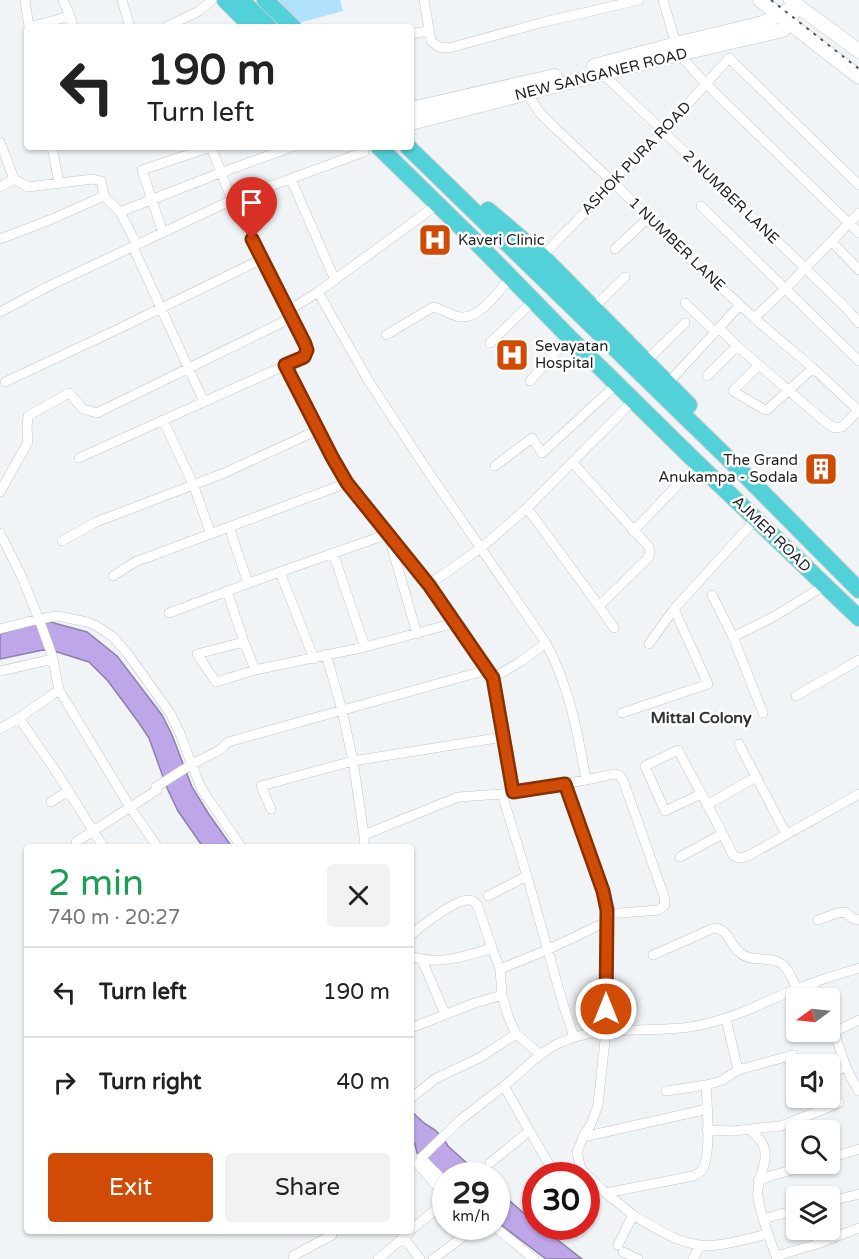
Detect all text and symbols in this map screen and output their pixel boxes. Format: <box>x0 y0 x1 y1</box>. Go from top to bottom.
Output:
street label: NEW SANGANER ROAD <box>513 44 689 104</box>
text: 190 m <box>147 45 276 96</box>
icon: left <box>48 48 126 126</box>
text: Turn left <box>147 96 254 129</box>
street label: ASHOK PURA ROAD <box>577 98 695 218</box>
street label: 2 NUMBER LANE <box>679 146 783 248</box>
pin <box>226 177 277 239</box>
icon: arrive <box>235 186 268 219</box>
street label: 1 NUMBER LANE <box>625 193 729 295</box>
hospital icon: Kaveri Clinic <box>417 222 453 258</box>
place label: Kaveri Clinic <box>458 231 545 249</box>
hospital icon: Sevayatan Hospital <box>494 337 530 373</box>
place label: Sevayatan Hospital <box>535 337 608 372</box>
place label: The Grand Anukampa - Sodala <box>658 451 798 486</box>
building icon: The Grand Anukampa - Sodala <box>803 451 839 487</box>
street label: AJMER ROAD <box>729 492 815 576</box>
district label: Mittal Colony <box>650 708 752 728</box>
text: 2 min <box>48 862 144 905</box>
button: close <box>327 864 390 927</box>
text: 740 m · 20:27 <box>48 906 180 930</box>
icon: left <box>48 976 81 1009</box>
position arrow <box>574 977 638 1041</box>
text: Turn left <box>99 979 187 1005</box>
text: 190 m <box>323 979 390 1005</box>
north arrow <box>786 988 840 1042</box>
map controls <box>786 988 840 1240</box>
button: sound <box>786 1054 840 1108</box>
icon: right <box>48 1066 81 1099</box>
text: Turn right <box>99 1069 201 1095</box>
text: 40 m <box>336 1069 390 1095</box>
button: search <box>786 1120 840 1174</box>
button: Exit <box>48 1153 213 1222</box>
button: Share <box>225 1153 390 1222</box>
speed limit sign: 30 <box>522 1162 600 1240</box>
text: 29 <box>452 1175 490 1212</box>
button: layers <box>786 1186 840 1240</box>
text: km/h <box>452 1207 490 1225</box>

